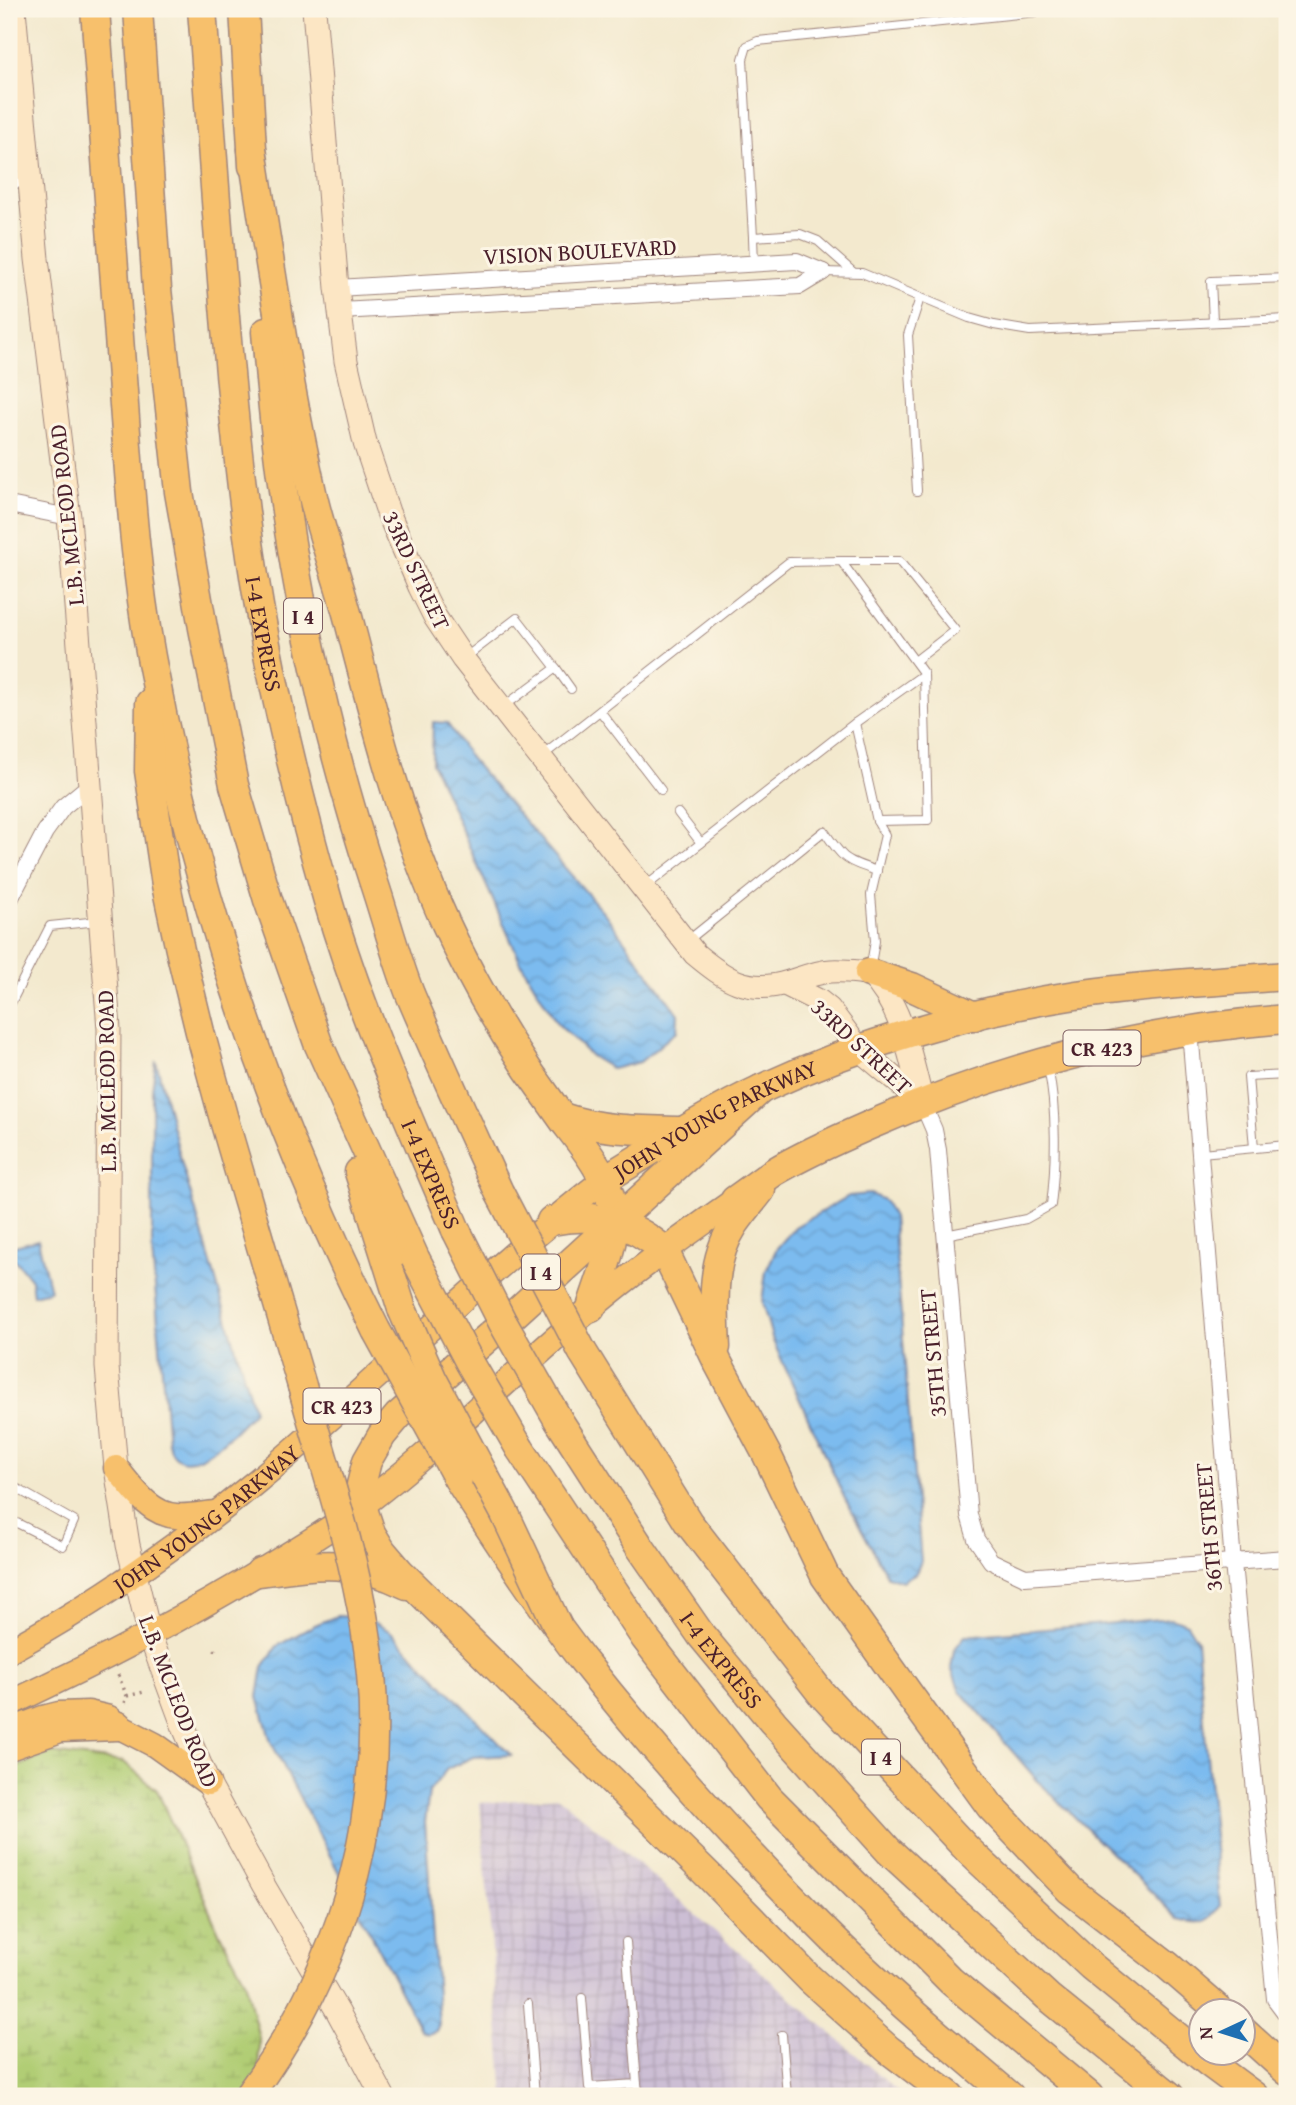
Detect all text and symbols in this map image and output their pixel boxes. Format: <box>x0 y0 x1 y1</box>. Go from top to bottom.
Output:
street label: VISION BOULEVARD <box>483 229 677 273</box>
street label: L.B. MCLEOD ROAD <box>40 423 92 607</box>
street label: 33RD STREET <box>375 505 459 635</box>
street label: I-4 EXPRESS <box>238 573 291 694</box>
road number: I 4 <box>284 598 322 634</box>
street label: L.B. MCLEOD ROAD <box>88 990 124 1172</box>
street label: 33RD STREET <box>804 990 920 1102</box>
road number: CR 423 <box>1064 1030 1140 1066</box>
street label: JOHN YOUNG PARKWAY <box>604 1050 822 1188</box>
street label: I-4 EXPRESS <box>394 1114 470 1234</box>
road number: I 4 <box>522 1254 560 1290</box>
street label: 35TH STREET <box>910 1287 954 1419</box>
road number: CR 423 <box>304 1388 380 1424</box>
street label: JOHN YOUNG PARKWAY <box>103 1436 307 1602</box>
street label: 36TH STREET <box>1186 1461 1230 1593</box>
street label: I-4 EXPRESS <box>672 1604 771 1715</box>
street label: L.B. MCLEOD ROAD <box>131 1610 227 1792</box>
road number: I 4 <box>862 1740 900 1774</box>
north arrow <box>1188 1996 1258 2066</box>
text: N <box>1191 2026 1219 2040</box>

